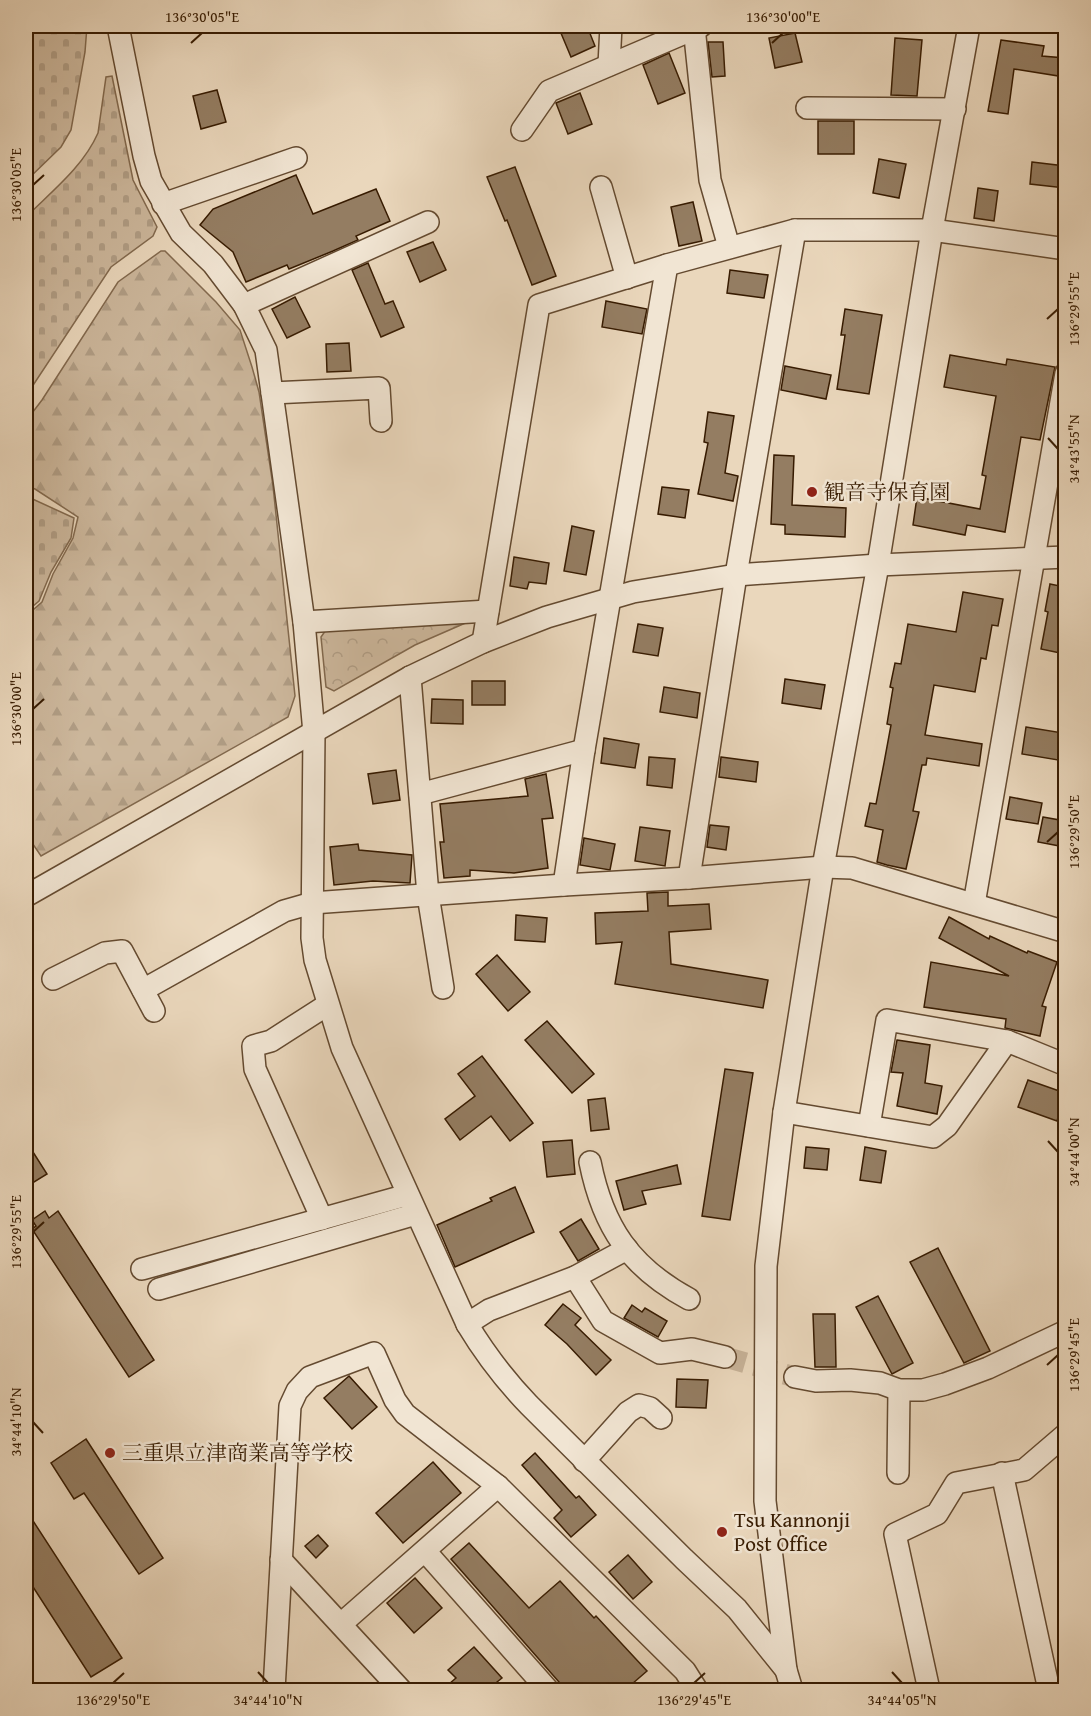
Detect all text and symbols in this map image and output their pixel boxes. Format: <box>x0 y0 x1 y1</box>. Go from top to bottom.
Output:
text: 136°30'05"E <box>165 6 239 27</box>
text: 136°30'00"E <box>746 6 820 27</box>
text: 136°30'05"E <box>5 148 26 222</box>
text: 136°29'55"E <box>1063 272 1084 346</box>
text: 34°43'55"N <box>1063 414 1084 483</box>
place label: 観音寺保育園 <box>824 476 950 507</box>
marker: 観音寺保育園 <box>805 485 819 499</box>
text: 136°30'00"E <box>5 672 26 746</box>
text: 136°29'50"E <box>1063 795 1084 869</box>
text: 34°44'00"N <box>1063 1117 1084 1186</box>
text: 136°29'55"E <box>5 1195 26 1269</box>
text: 136°29'45"E <box>1063 1318 1084 1392</box>
text: 34°44'10"N <box>5 1387 26 1456</box>
place label: 三重県立津商業高等学校 <box>122 1437 353 1468</box>
marker: 三重県立津商業高等学校 <box>103 1446 117 1460</box>
place label: Tsu Kannonji Post Office <box>734 1504 850 1559</box>
marker: Tsu Kannonji Post Office <box>715 1525 729 1539</box>
text: 136°29'50"E <box>76 1689 150 1710</box>
text: 34°44'10"N <box>234 1689 303 1710</box>
text: 136°29'45"E <box>657 1689 731 1710</box>
text: 34°44'05"N <box>868 1689 937 1710</box>

